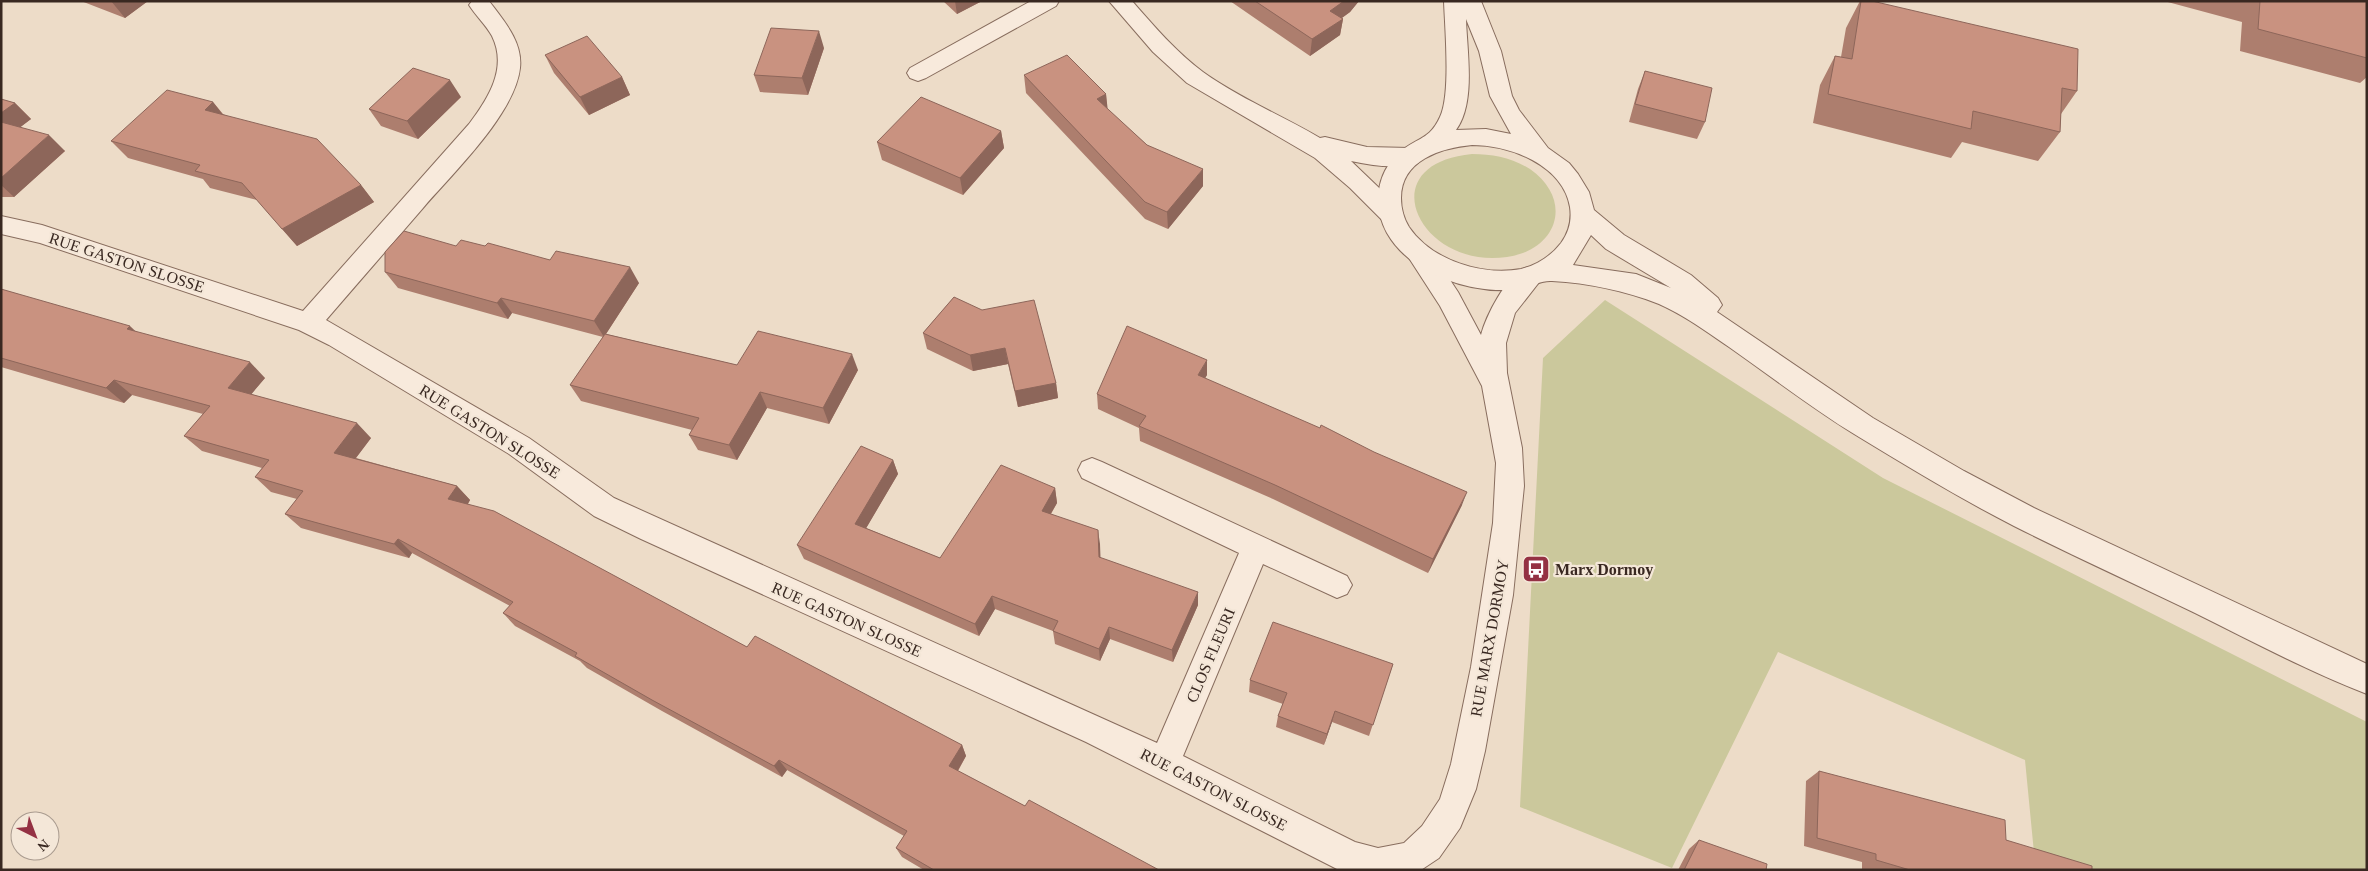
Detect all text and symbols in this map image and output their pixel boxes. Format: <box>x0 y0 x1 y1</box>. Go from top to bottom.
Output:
street label: RUE GASTON SLOSSE <box>47 229 207 296</box>
street label: RUE GASTON SLOSSE <box>416 381 563 482</box>
bus stop icon: Marx Dormoy <box>1521 554 1551 584</box>
street label: RUE MARX DORMOY <box>1467 558 1512 718</box>
place label: Marx Dormoy <box>1555 561 1653 579</box>
street label: RUE GASTON SLOSSE <box>769 579 924 660</box>
street label: CLOS FLEURI <box>1183 605 1238 705</box>
street label: RUE GASTON SLOSSE <box>1138 745 1290 834</box>
north arrow <box>10 811 60 861</box>
text: N <box>35 836 52 854</box>

